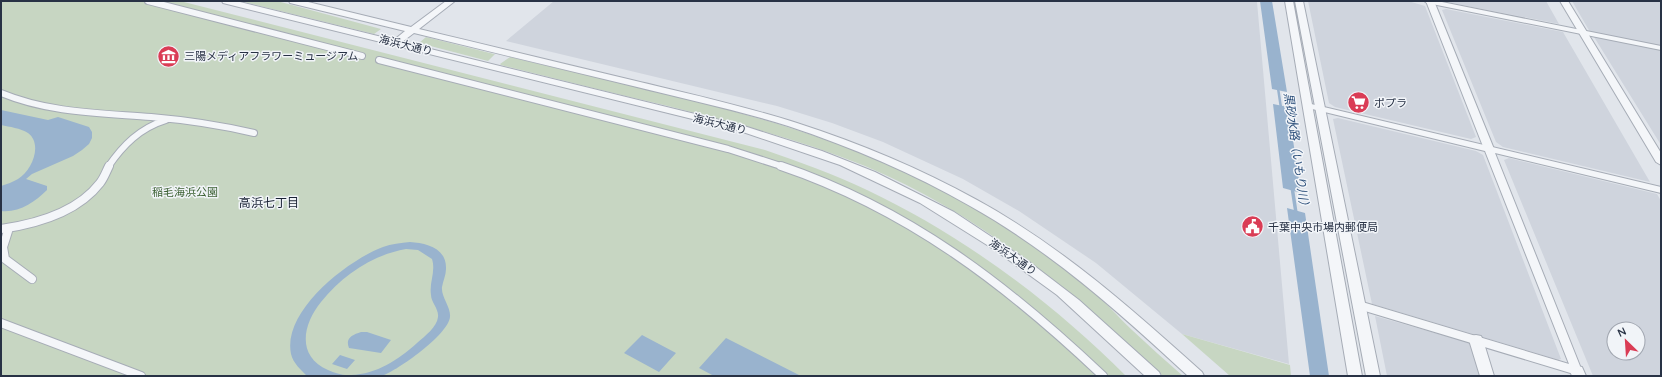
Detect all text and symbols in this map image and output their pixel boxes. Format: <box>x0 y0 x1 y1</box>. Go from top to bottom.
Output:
street label: 海浜大通り <box>378 32 434 58</box>
museum icon: 三陽メディアフラワーミュージアム <box>155 43 181 69</box>
place label: 三陽メディアフラワーミュージアム <box>184 49 358 63</box>
supermarket icon: ポプラ <box>1345 90 1371 116</box>
water label: 黒砂水路（いもり川） <box>1281 92 1313 212</box>
place label: ポプラ <box>1374 96 1407 110</box>
street label: 海浜大通り <box>692 111 748 137</box>
park label: 稲毛海浜公園 <box>152 185 218 199</box>
district label: 高浜七丁目 <box>239 195 299 210</box>
public building icon: 千葉中央市場内郵便局 <box>1240 214 1266 240</box>
place label: 千葉中央市場内郵便局 <box>1268 220 1378 234</box>
street label: 海浜大通り <box>986 235 1040 279</box>
north arrow <box>1606 321 1646 361</box>
text: N <box>1615 324 1628 340</box>

